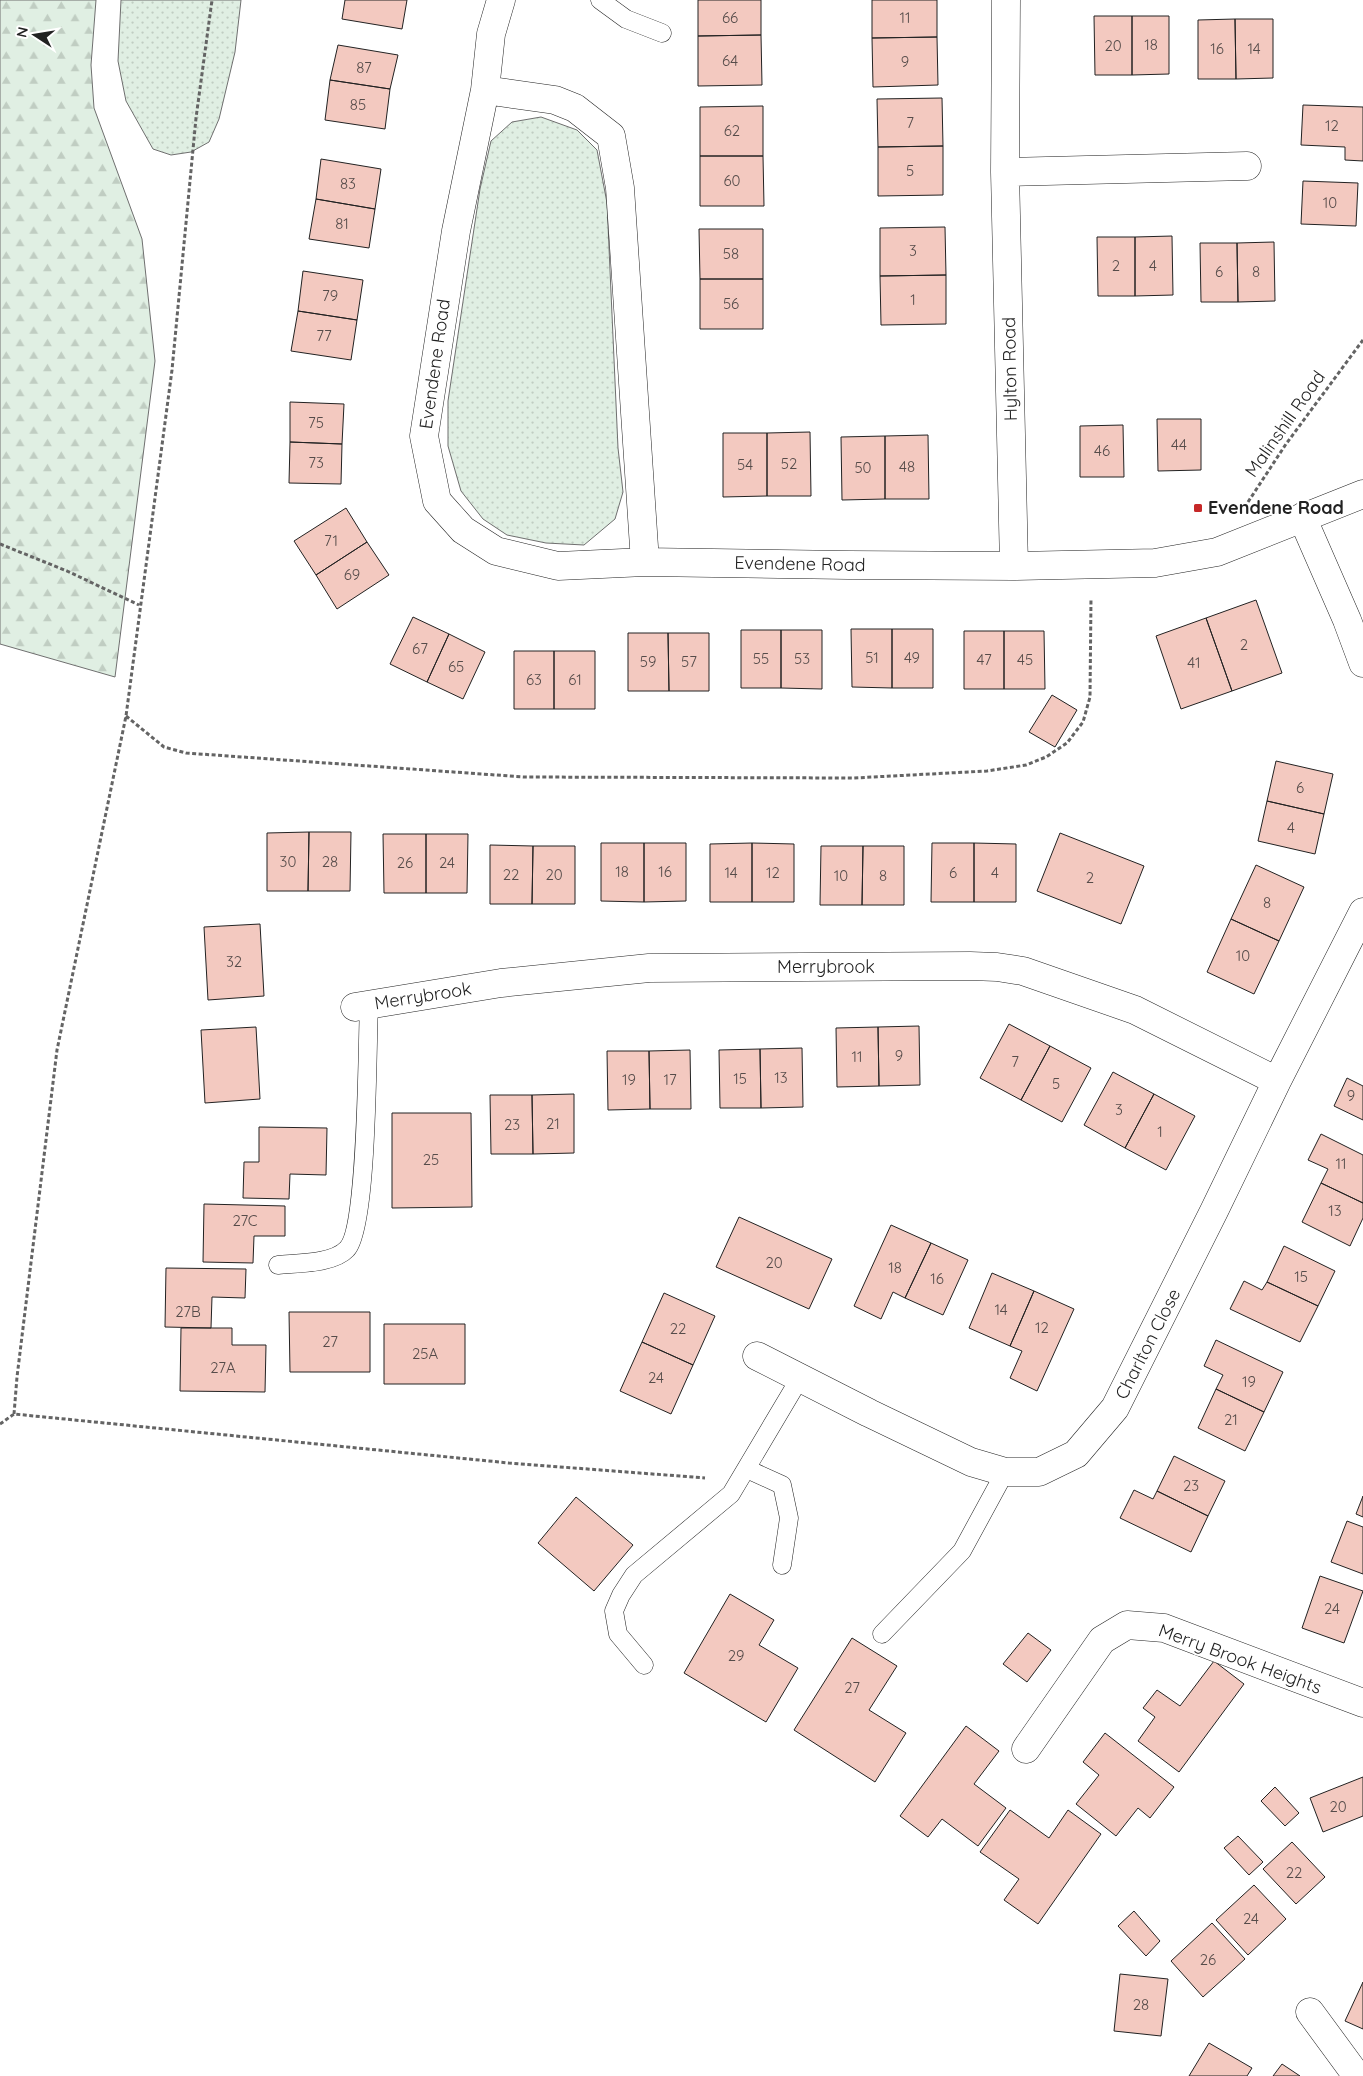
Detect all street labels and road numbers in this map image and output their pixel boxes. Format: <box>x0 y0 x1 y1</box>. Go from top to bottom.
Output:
street label: Evendene Road <box>414 297 455 430</box>
street label: Hylton Road <box>997 317 1022 421</box>
street label: Malinshill Road <box>1239 366 1330 481</box>
street label: Evendene Road <box>734 551 866 576</box>
street label: Merrybrook <box>777 955 875 978</box>
street label: Merrybrook <box>373 976 473 1015</box>
street label: Charlton Close <box>1110 1285 1185 1403</box>
street label: Merry Brook Heights <box>1155 1618 1325 1699</box>

